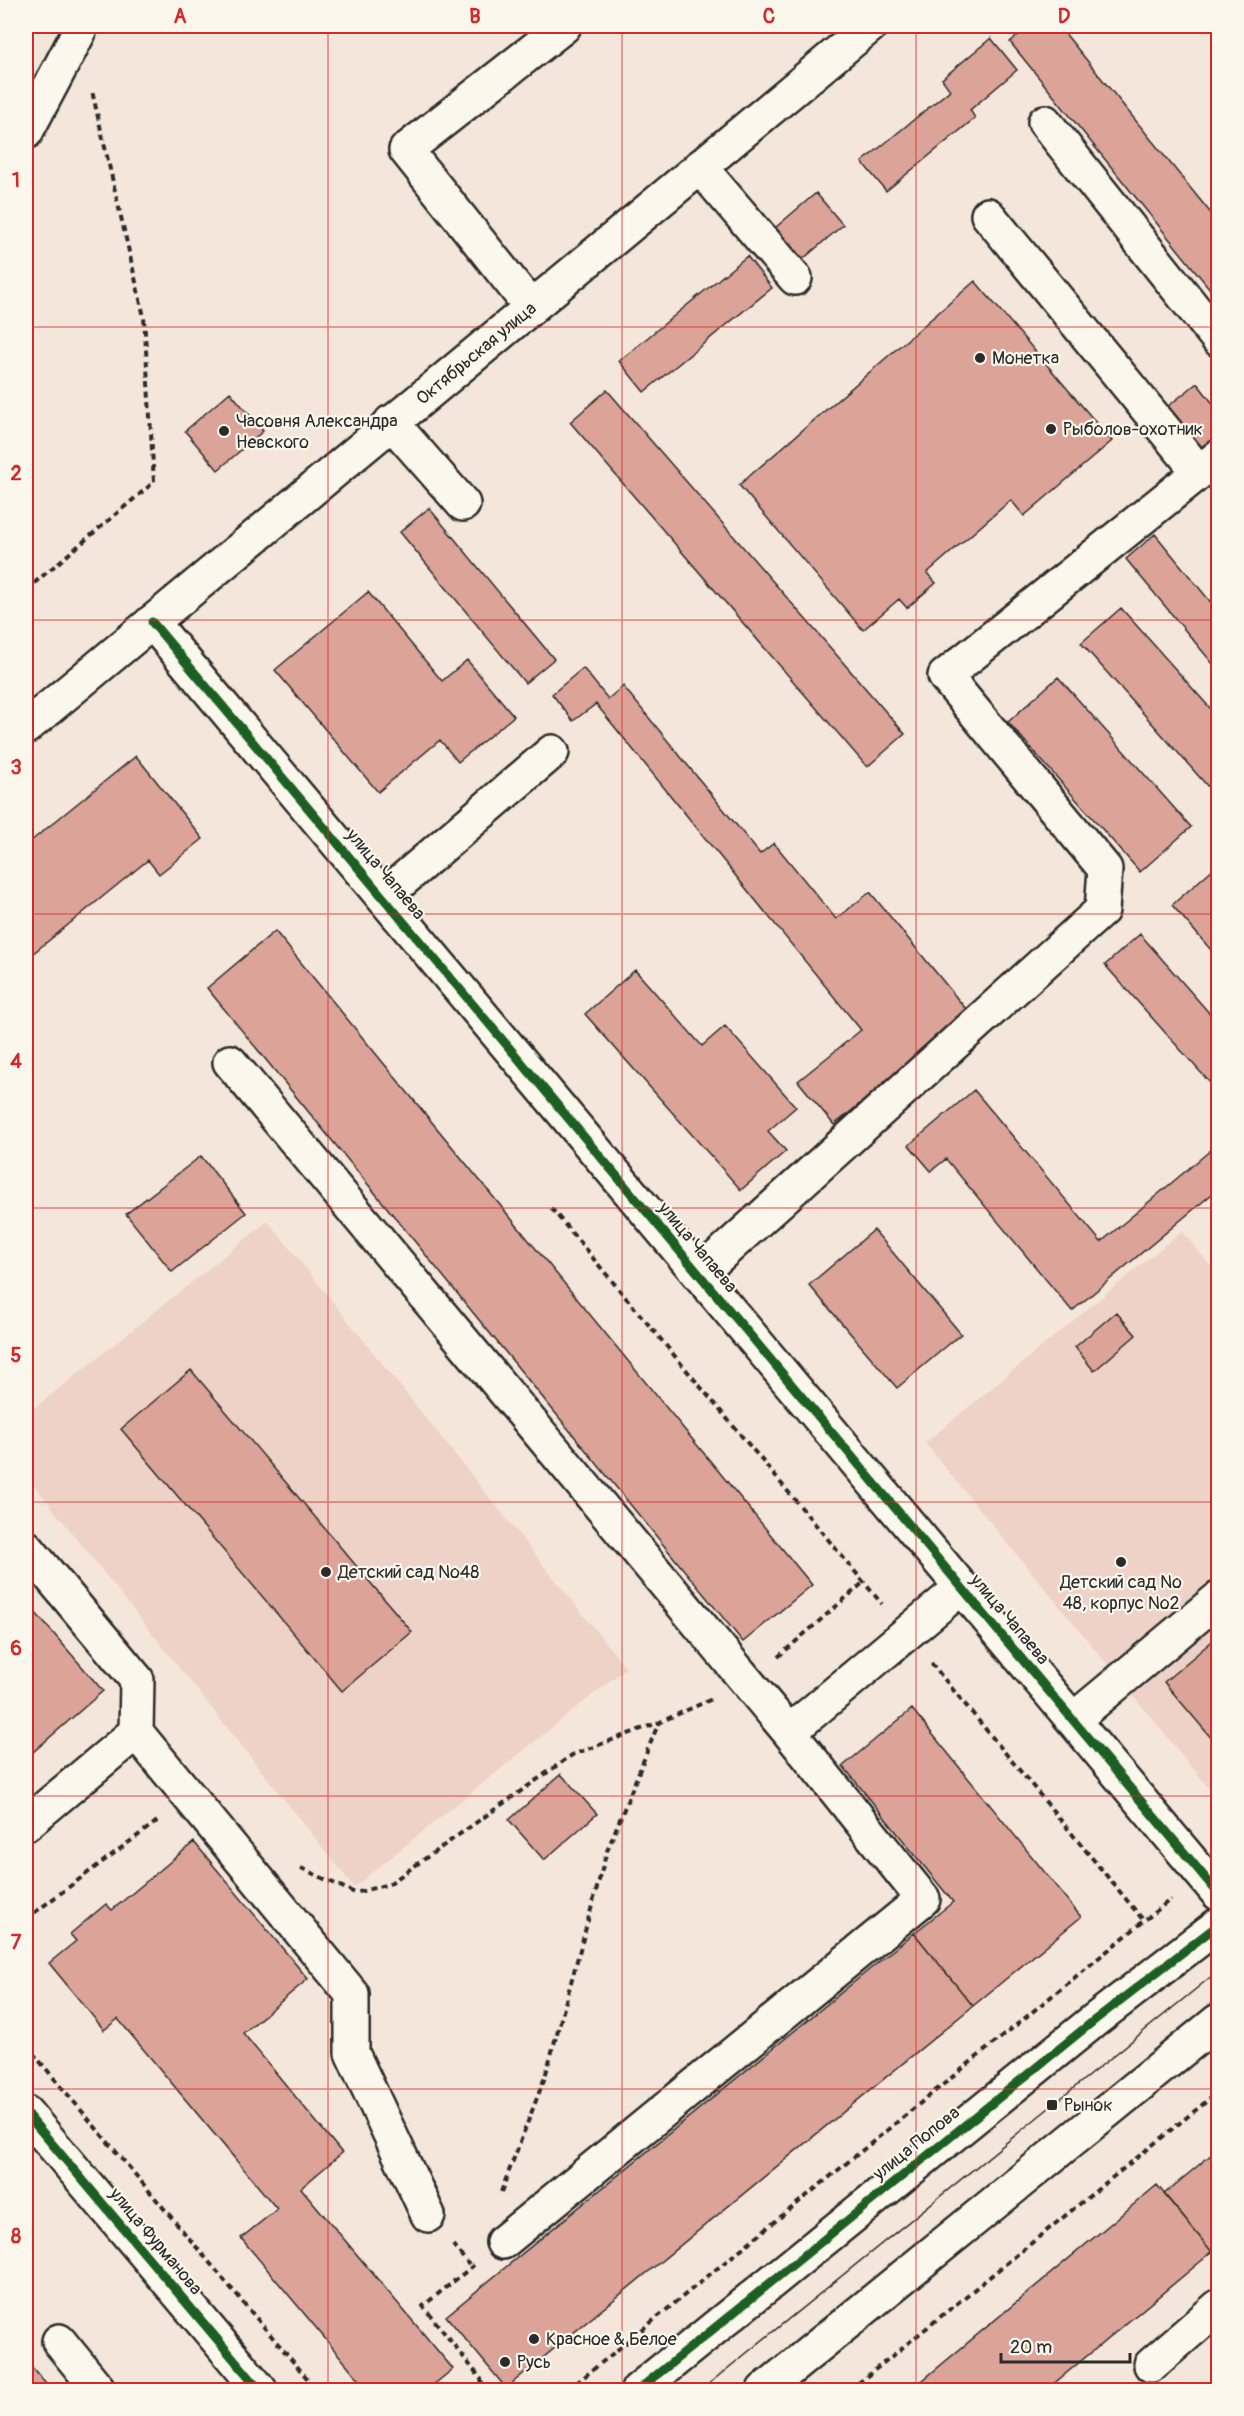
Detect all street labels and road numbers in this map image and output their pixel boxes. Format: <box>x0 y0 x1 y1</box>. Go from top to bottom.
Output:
street label: Октябрьская улица <box>412 297 541 410</box>
street label: улица Чапаева <box>340 823 430 924</box>
street label: улица Чапаева <box>652 1196 742 1297</box>
street label: улица Чапаева <box>964 1568 1054 1669</box>
street label: улица Попова <box>867 2101 964 2186</box>
street label: улица Фурманова <box>103 2182 207 2300</box>

